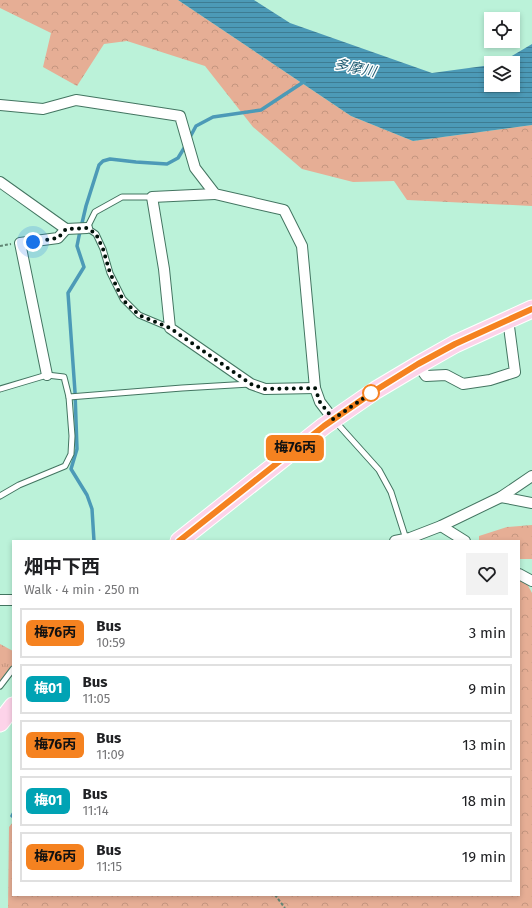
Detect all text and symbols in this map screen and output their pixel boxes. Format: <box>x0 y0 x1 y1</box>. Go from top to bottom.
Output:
map controls <box>484 12 520 92</box>
button: locate <box>484 12 520 48</box>
water label: 多摩川 <box>333 55 379 81</box>
button: layers <box>484 56 520 92</box>
your location <box>23 232 43 252</box>
unlabelled marker <box>362 384 380 402</box>
line badge: 梅76丙 <box>267 435 323 461</box>
text: 梅76丙 <box>274 439 316 456</box>
button: heart <box>466 553 508 595</box>
text: 畑中下西 <box>24 555 100 578</box>
text: Walk · 4 min · 250 m <box>24 582 139 597</box>
text: Bus <box>96 617 121 635</box>
text: 梅76丙 <box>34 624 76 641</box>
text: 3 min <box>469 624 506 642</box>
text: 10:59 <box>96 635 125 650</box>
text: Bus <box>82 673 107 691</box>
text: 梅01 <box>34 680 62 697</box>
text: 9 min <box>468 680 506 698</box>
text: 11:05 <box>82 691 110 706</box>
text: Bus <box>96 729 121 747</box>
text: 梅76丙 <box>34 736 76 753</box>
text: 13 min <box>462 736 506 754</box>
text: 11:09 <box>96 747 124 762</box>
text: Bus <box>82 785 107 803</box>
text: 梅01 <box>34 792 62 809</box>
text: 18 min <box>461 792 506 810</box>
text: 11:14 <box>82 803 109 818</box>
text: Bus <box>96 841 121 859</box>
text: 梅76丙 <box>34 848 76 865</box>
text: 19 min <box>462 848 506 866</box>
text: 11:15 <box>96 859 122 874</box>

